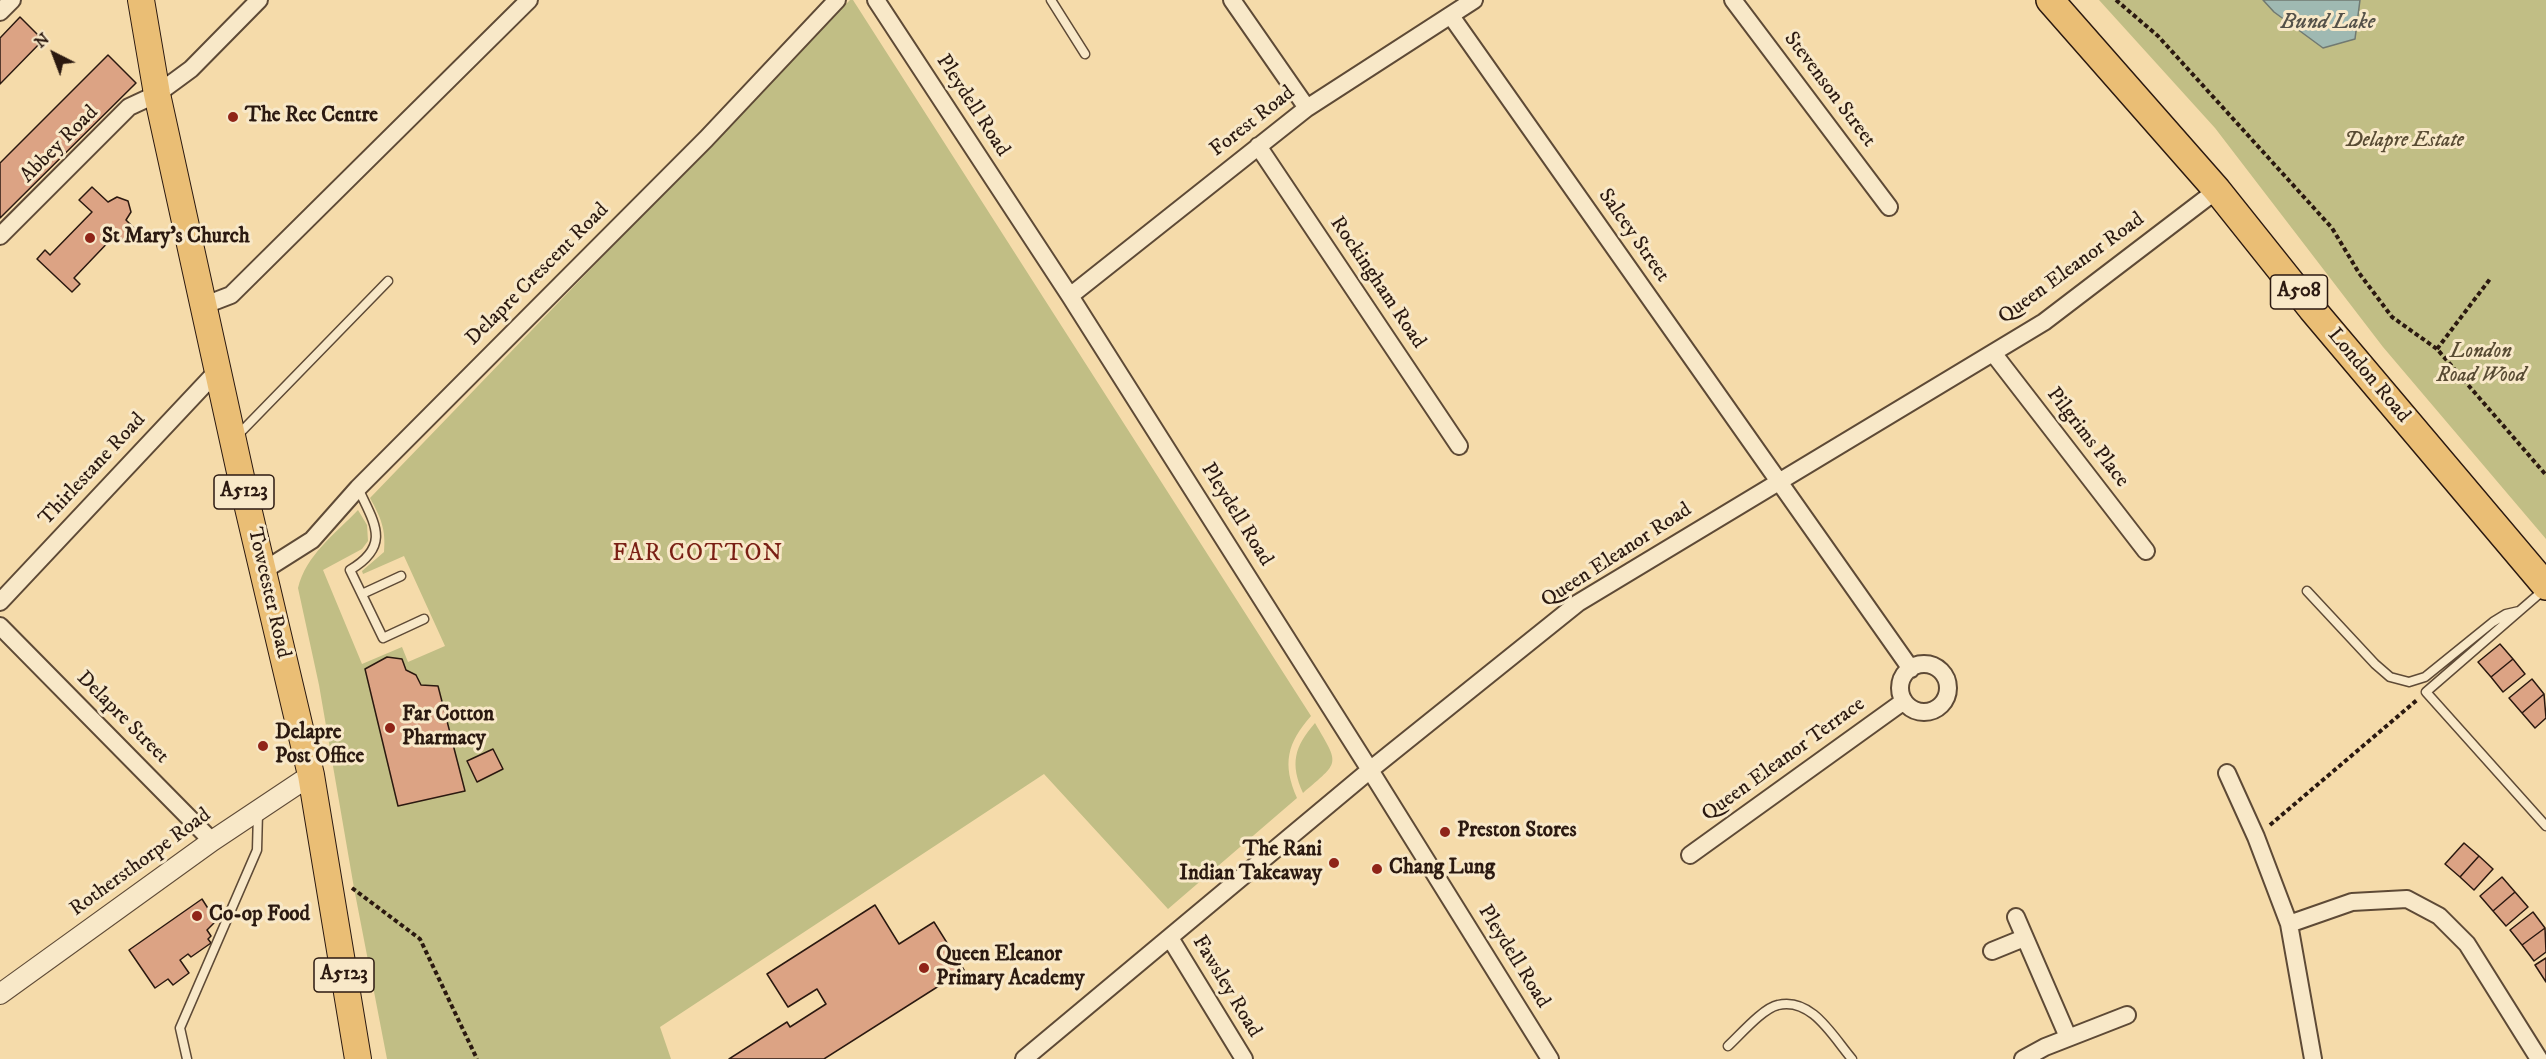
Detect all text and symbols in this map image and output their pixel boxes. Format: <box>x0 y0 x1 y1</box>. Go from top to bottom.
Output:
water label: Bund Lake <box>2281 10 2375 36</box>
north arrow <box>24 24 84 84</box>
street label: Stevenson Street <box>1778 27 1880 153</box>
text: N <box>30 29 54 52</box>
street label: Pleydell Road <box>930 50 1014 162</box>
street label: Forest Road <box>1206 81 1300 163</box>
street label: Abbey Road <box>16 101 104 189</box>
place label: The Rec Centre <box>245 104 378 130</box>
marker: The Rec Centre <box>226 110 240 124</box>
park label: Delapre Estate <box>2344 129 2464 155</box>
street label: Salcey Street <box>1592 185 1674 287</box>
street label: Delapre Crescent Road <box>461 198 615 352</box>
street label: Queen Eleanor Road <box>1994 208 2150 330</box>
street label: Rockingham Road <box>1324 212 1430 354</box>
place label: St Mary's Church <box>102 225 250 251</box>
marker: St Mary's Church <box>83 231 97 245</box>
road number: A508 <box>2270 275 2328 309</box>
street label: London Road <box>2321 324 2415 428</box>
park label: London Road Wood <box>2436 340 2526 390</box>
street label: Pilgrims Place <box>2040 383 2134 493</box>
street label: Thirlestane Road <box>34 408 152 532</box>
street label: Pleydell Road <box>1194 459 1278 571</box>
road number: A5123 <box>214 475 274 509</box>
street label: Queen Eleanor Road <box>1537 498 1697 614</box>
street label: Towcester Road <box>241 525 295 661</box>
district label: FAR COTTON <box>612 541 784 569</box>
street label: Delapre Street <box>70 666 174 770</box>
street label: Queen Eleanor Terrace <box>1698 692 1870 828</box>
place label: Far Cotton Pharmacy <box>402 703 494 753</box>
place label: Delapre Post Office <box>275 721 364 771</box>
marker: Far Cotton Pharmacy <box>383 721 397 735</box>
marker: Delapre Post Office <box>256 739 270 753</box>
street label: Rothersthorpe Road <box>66 803 216 923</box>
place label: Preston Stores <box>1457 819 1577 845</box>
marker: Preston Stores <box>1438 825 1452 839</box>
place label: The Rani Indian Takeaway <box>1179 838 1322 888</box>
marker: The Rani Indian Takeaway <box>1327 856 1341 870</box>
place label: Chang Lung <box>1389 856 1495 882</box>
marker: Chang Lung <box>1370 862 1384 876</box>
street label: Pleydell Road <box>1471 901 1555 1013</box>
place label: Co-op Food <box>209 903 310 929</box>
marker: Co-op Food <box>190 909 204 923</box>
street label: Fawsley Road <box>1186 931 1266 1043</box>
place label: Queen Eleanor Primary Academy <box>936 943 1085 993</box>
road number: A5123 <box>314 958 374 992</box>
marker: Queen Eleanor Primary Academy <box>917 961 931 975</box>

